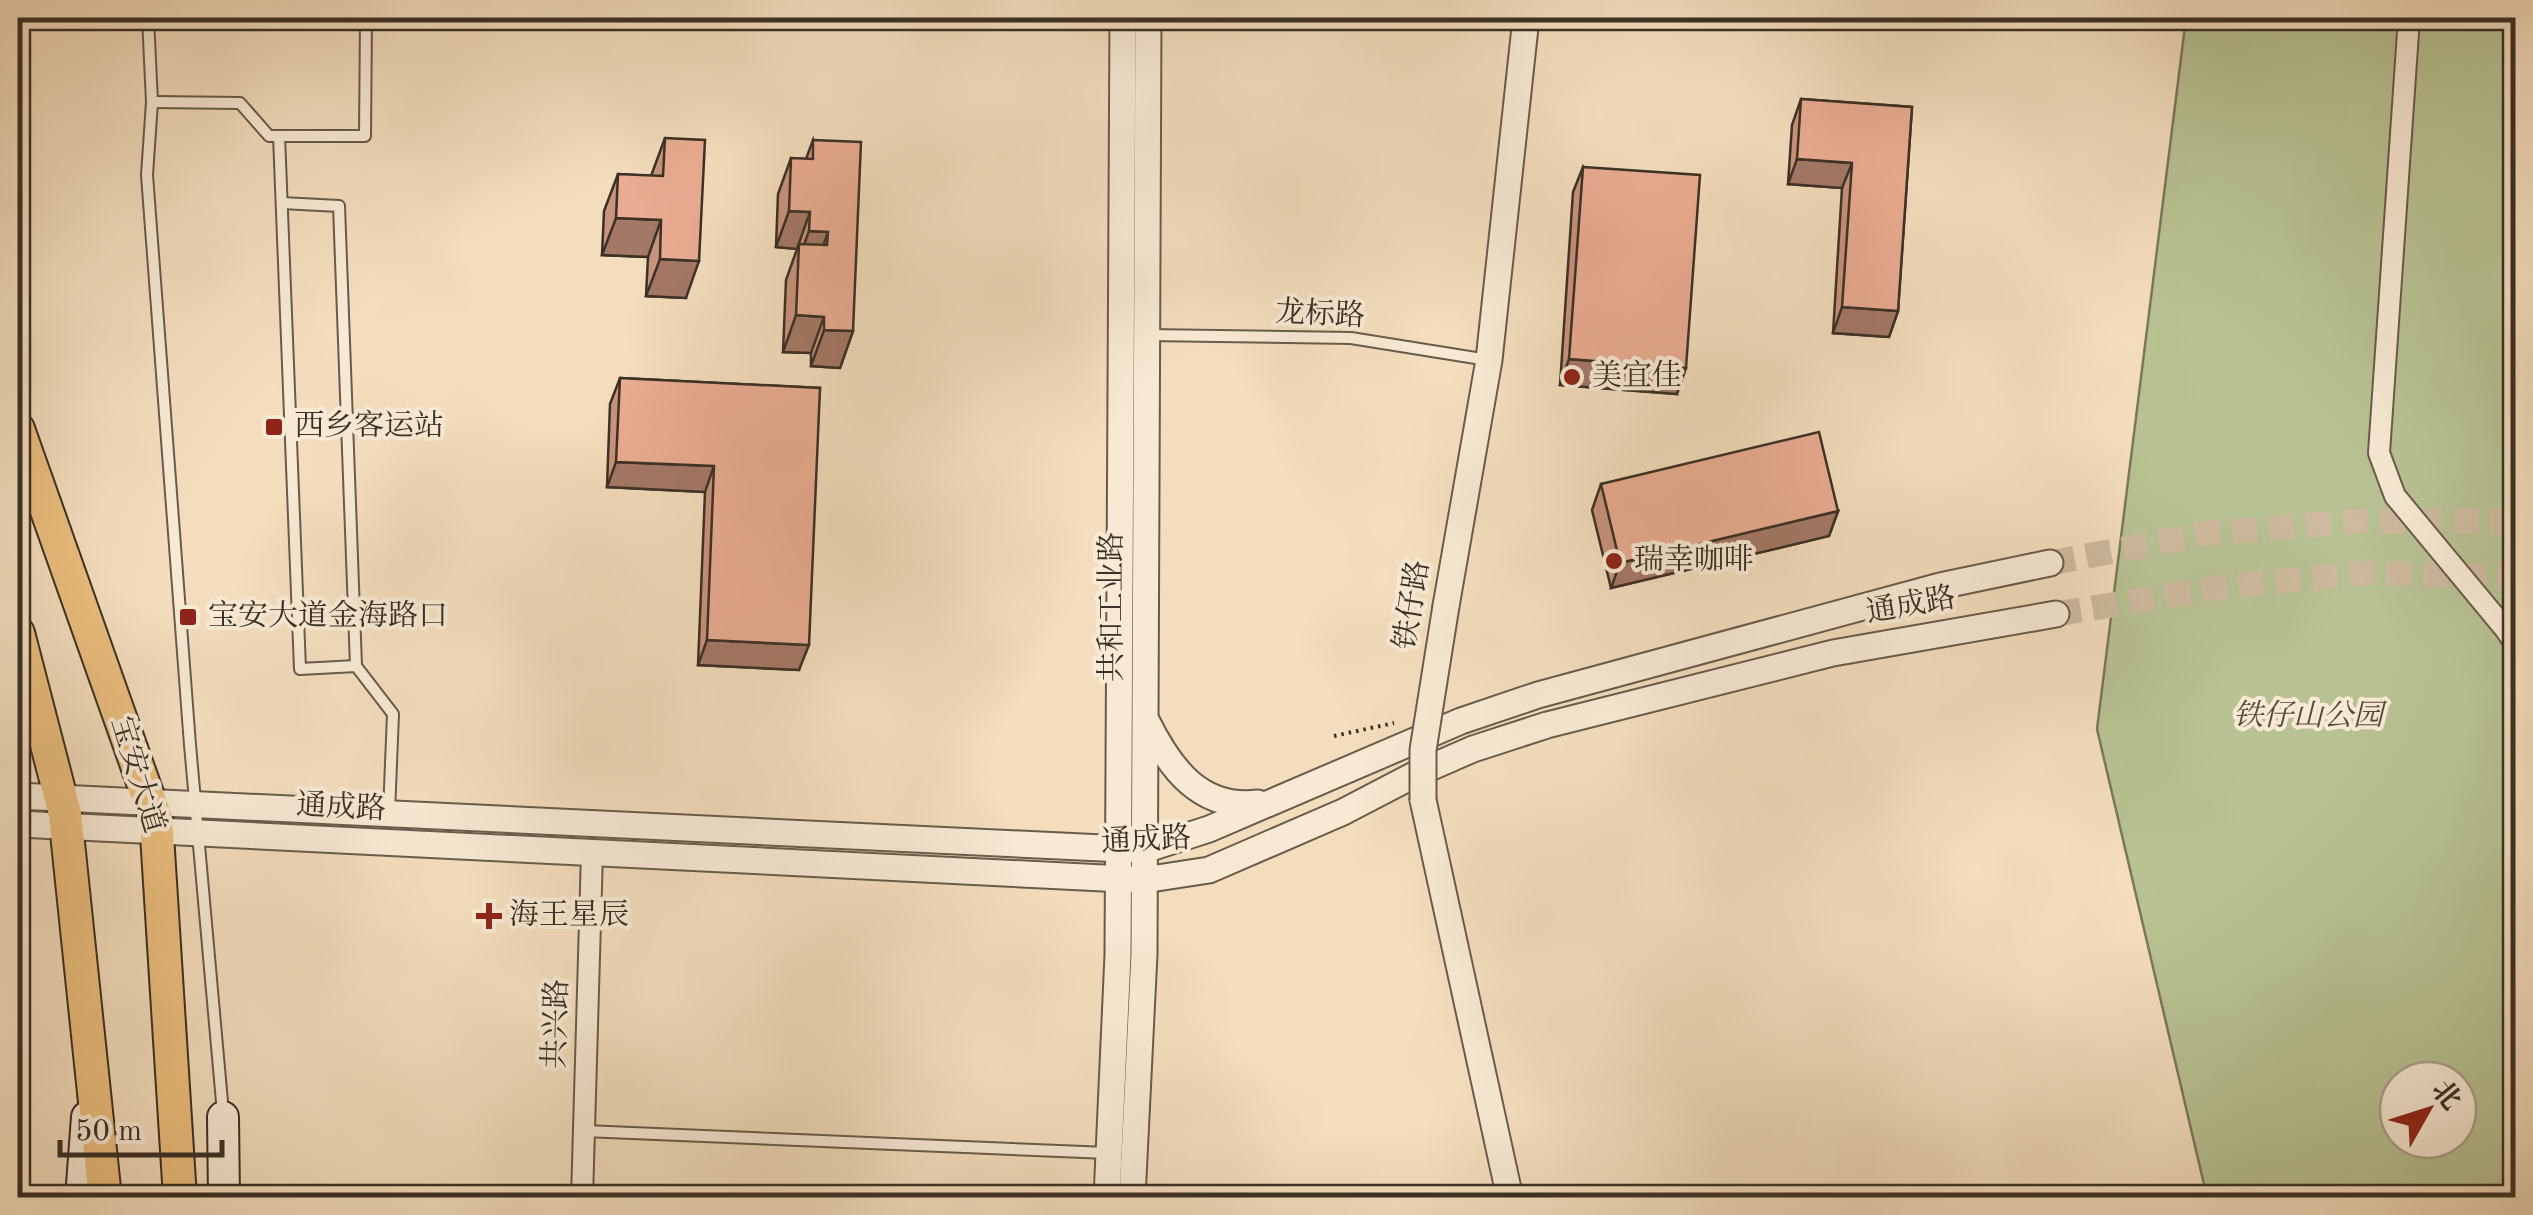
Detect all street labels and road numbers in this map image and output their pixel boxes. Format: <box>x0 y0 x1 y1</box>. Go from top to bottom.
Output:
street label: 龙标路 <box>1274 295 1366 332</box>
street label: 共和工业路 <box>1095 532 1128 682</box>
street label: 铁仔路 <box>1388 558 1435 652</box>
street label: 通成路 <box>1864 580 1958 629</box>
street label: 宝安大道 <box>105 712 172 837</box>
street label: 通成路 <box>295 788 387 825</box>
street label: 通成路 <box>1100 821 1192 858</box>
street label: 共兴路 <box>537 978 574 1069</box>

